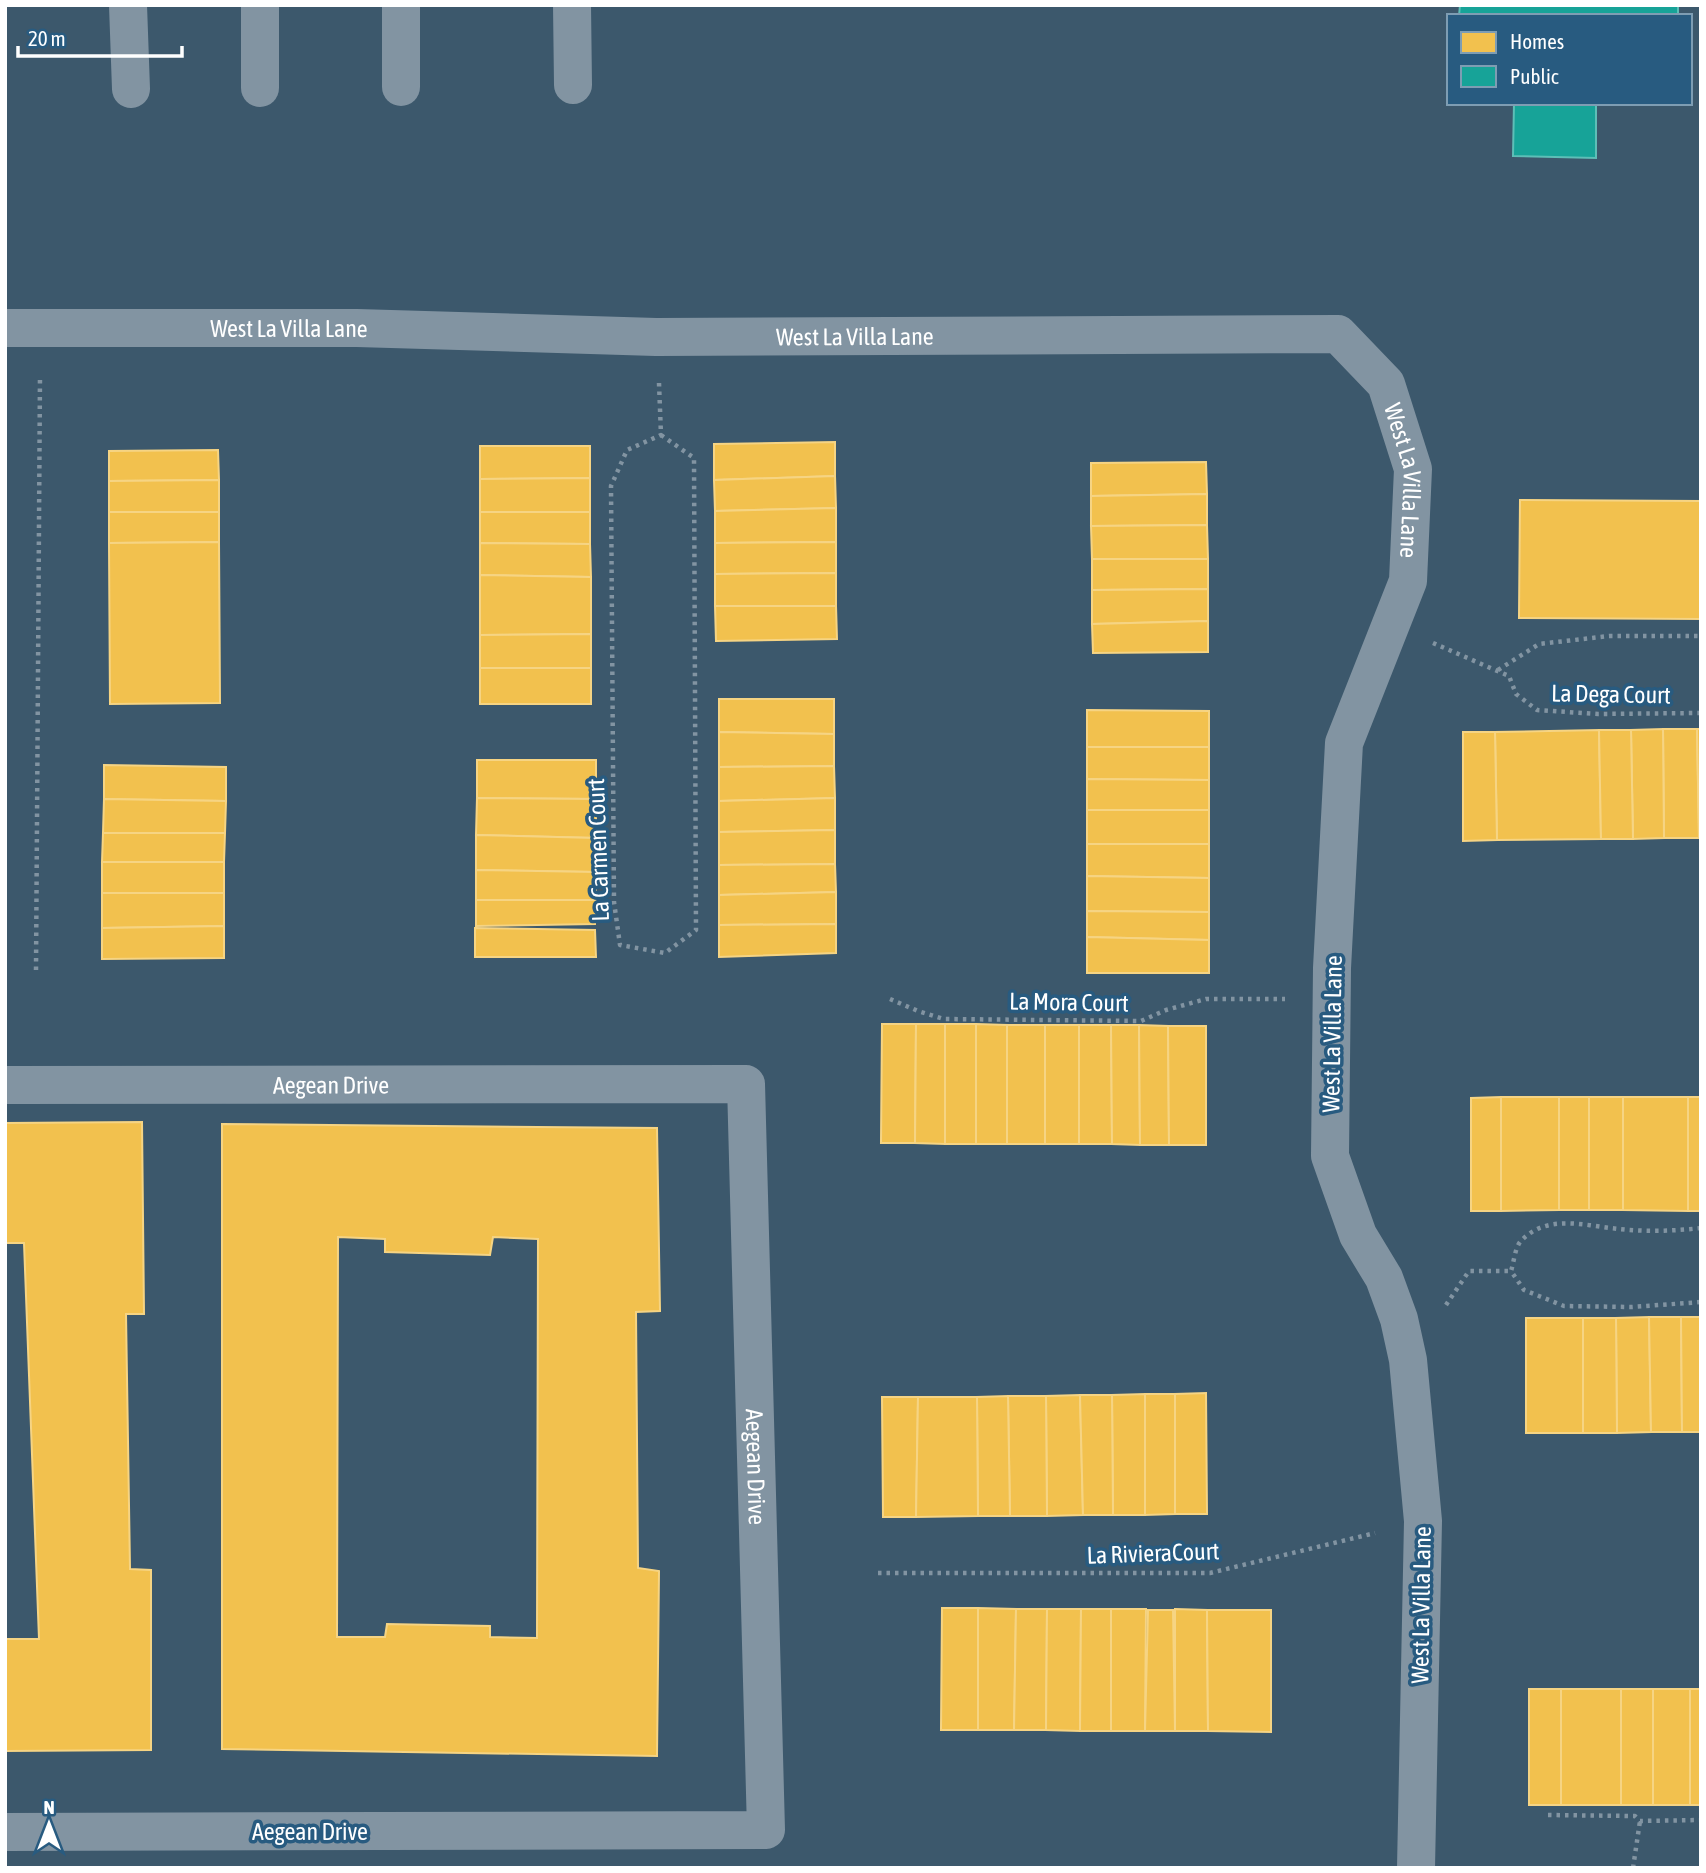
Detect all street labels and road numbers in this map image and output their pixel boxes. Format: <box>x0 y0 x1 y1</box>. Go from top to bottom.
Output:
street label: West La Villa Lane <box>210 315 368 342</box>
street label: West La Villa Lane <box>776 322 934 350</box>
street label: West La Villa Lane <box>1379 400 1426 559</box>
street label: La Dega Court <box>1551 679 1671 709</box>
street label: La Carmen Court <box>582 778 614 922</box>
street label: West La Villa Lane <box>1317 955 1347 1113</box>
street label: La Mora Court <box>1009 987 1129 1017</box>
street label: Aegean Drive <box>273 1071 389 1098</box>
street label: Aegean Drive <box>741 1408 771 1525</box>
street label: West La Villa Lane <box>1406 1526 1436 1684</box>
street label: La RivieraCourt <box>1086 1537 1220 1569</box>
street label: Aegean Drive <box>252 1818 368 1845</box>

